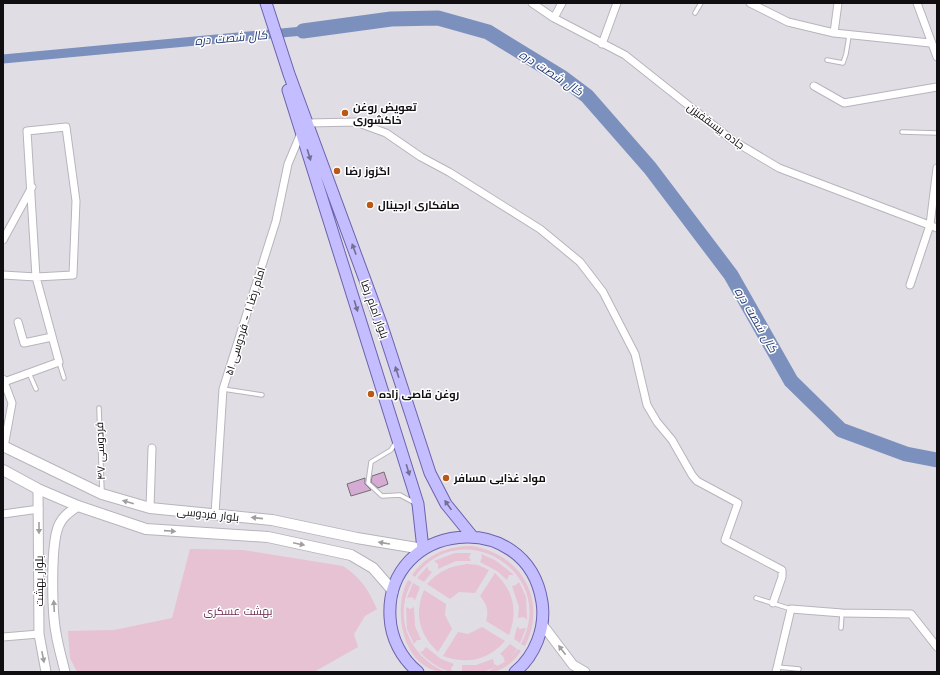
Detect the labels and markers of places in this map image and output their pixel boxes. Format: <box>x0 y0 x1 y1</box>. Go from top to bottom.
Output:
place label: تعویض روغن خاکشوری <box>353 101 417 128</box>
marker: تعویض روغن خاکشوری <box>340 108 350 118</box>
place label: اگزوز رضا <box>345 165 390 179</box>
marker: اگزوز رضا <box>332 166 342 176</box>
place label: صافکاری ارجینال <box>378 199 460 212</box>
marker: صافکاری ارجینال <box>365 200 375 210</box>
place label: روغن قاصی زاده <box>379 388 459 402</box>
marker: روغن قاصی زاده <box>366 389 376 399</box>
place label: مواد غذایی مسافر <box>453 472 546 486</box>
marker: مواد غذایی مسافر <box>441 473 451 483</box>

